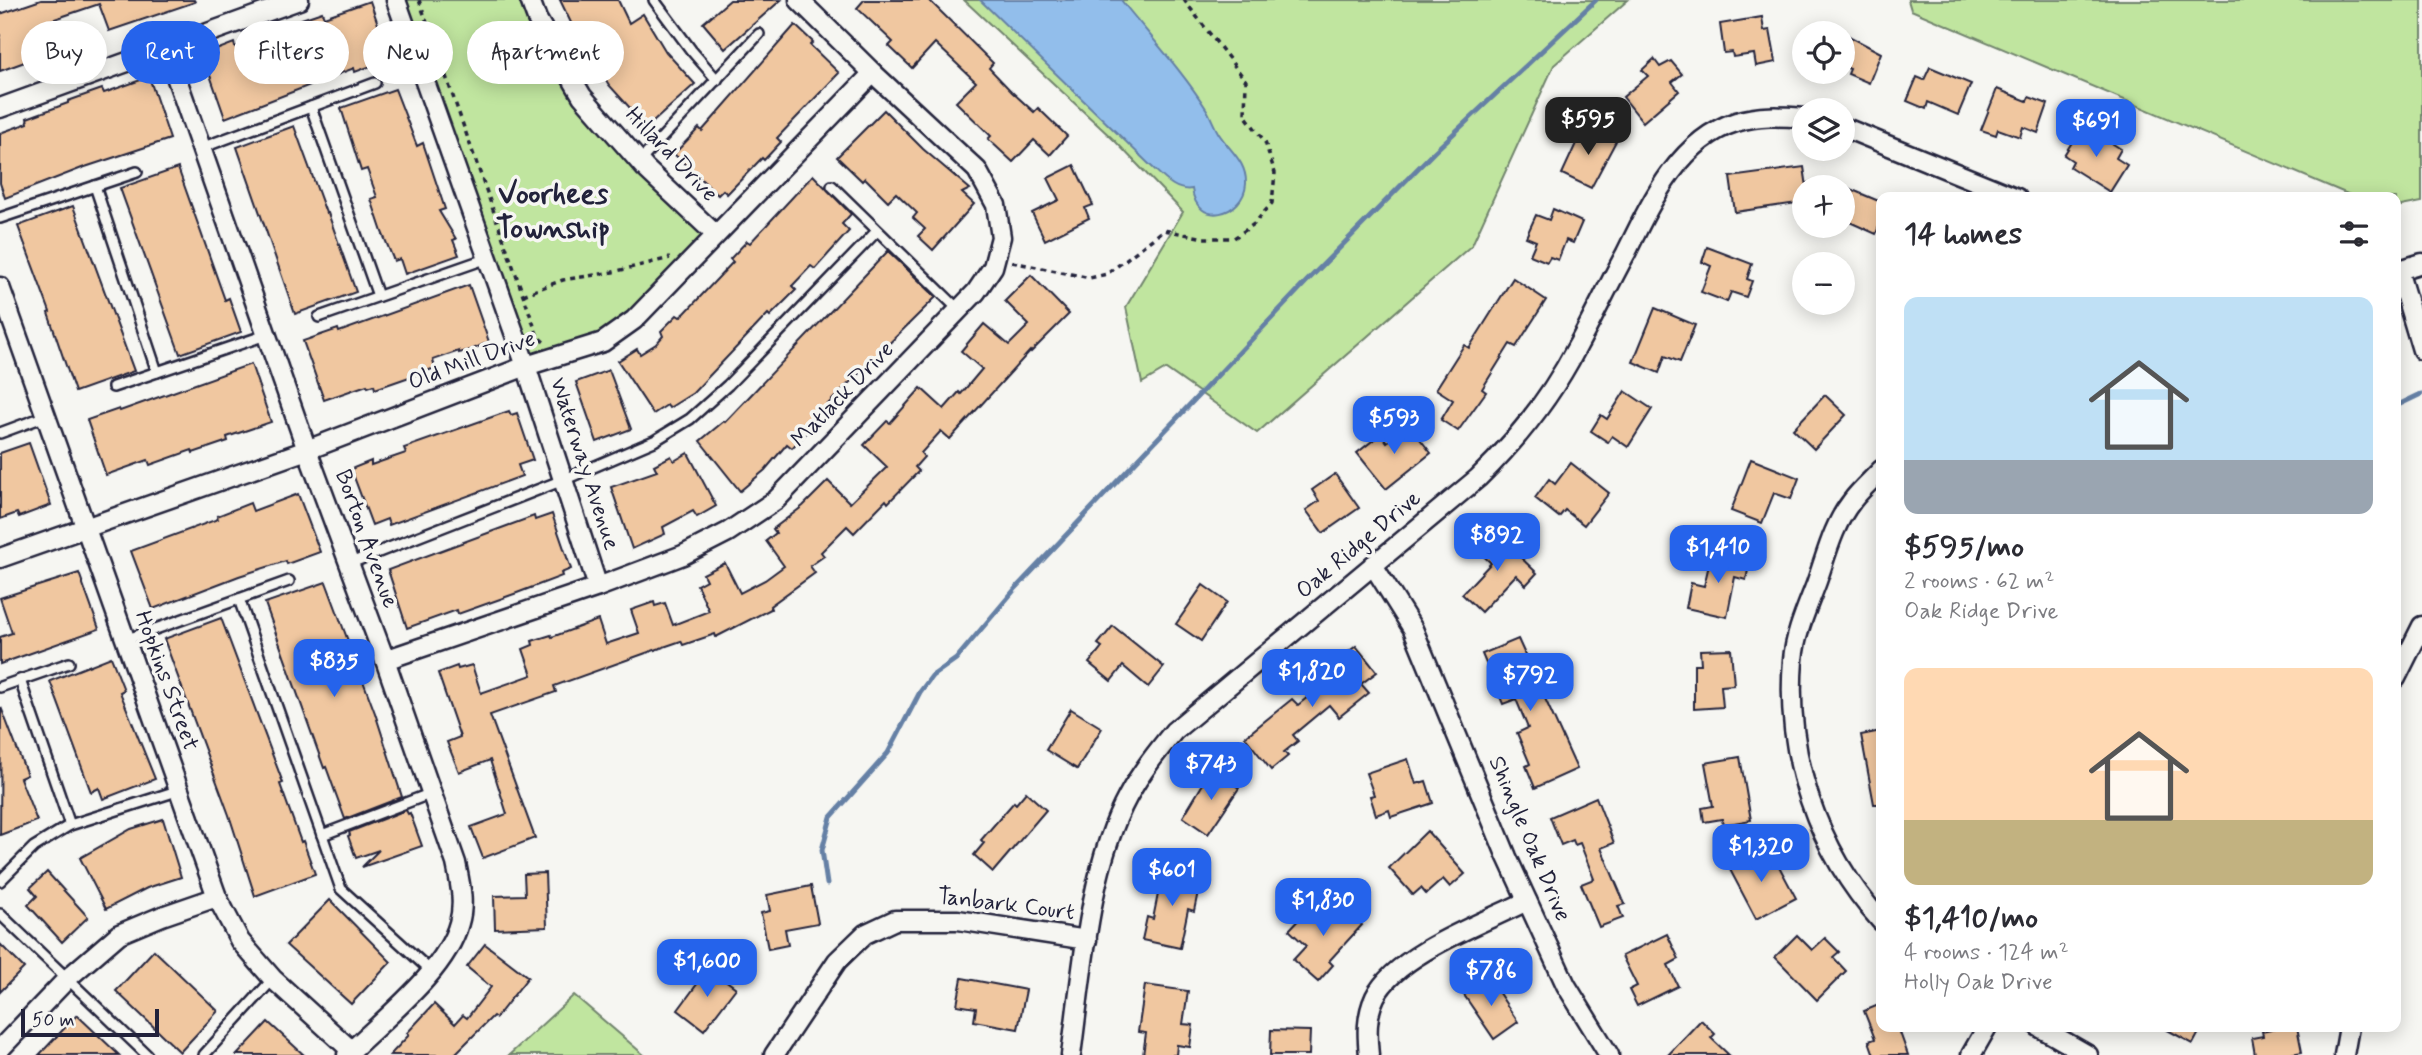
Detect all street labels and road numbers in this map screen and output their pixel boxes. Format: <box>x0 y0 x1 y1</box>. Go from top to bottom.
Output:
street label: Hillard Drive <box>618 101 724 209</box>
street label: Old Mill Drive <box>404 324 540 398</box>
street label: Matlack Drive <box>785 335 901 455</box>
street label: Waterway Avenue <box>542 374 626 554</box>
street label: Borton Avenue <box>327 465 405 613</box>
street label: Oak Ridge Drive <box>1290 484 1428 606</box>
street label: Hopkins Street <box>127 607 205 755</box>
street label: Shingle Oak Drive <box>1481 752 1577 926</box>
street label: Tanbark Court <box>936 882 1076 928</box>

